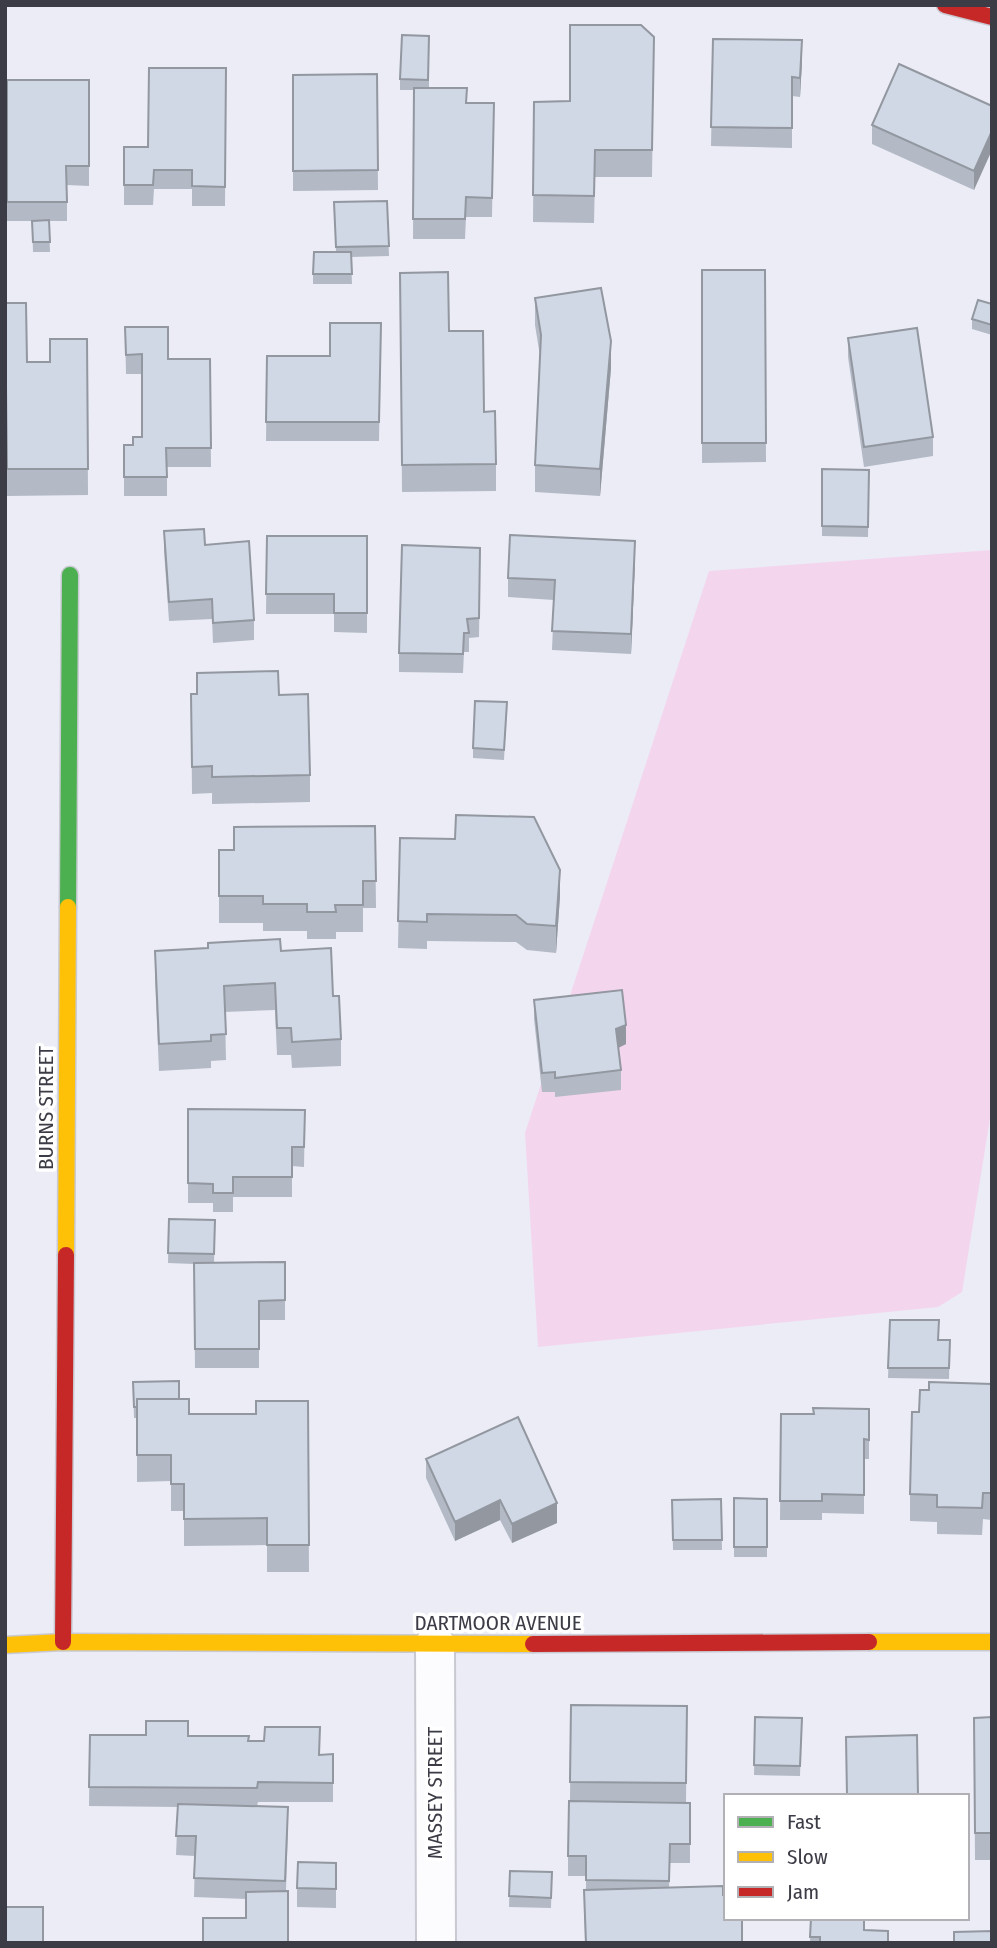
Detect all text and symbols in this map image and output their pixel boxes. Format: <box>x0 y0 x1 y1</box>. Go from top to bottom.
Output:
street label: BURNS STREET <box>33 1046 59 1170</box>
street label: DARTMOOR AVENUE <box>414 1610 582 1636</box>
street label: MASSEY STREET <box>422 1727 448 1859</box>
legend <box>724 1794 969 1920</box>
text: Fast <box>787 1809 821 1835</box>
text: Slow <box>787 1844 828 1870</box>
text: Jam <box>787 1879 819 1905</box>

